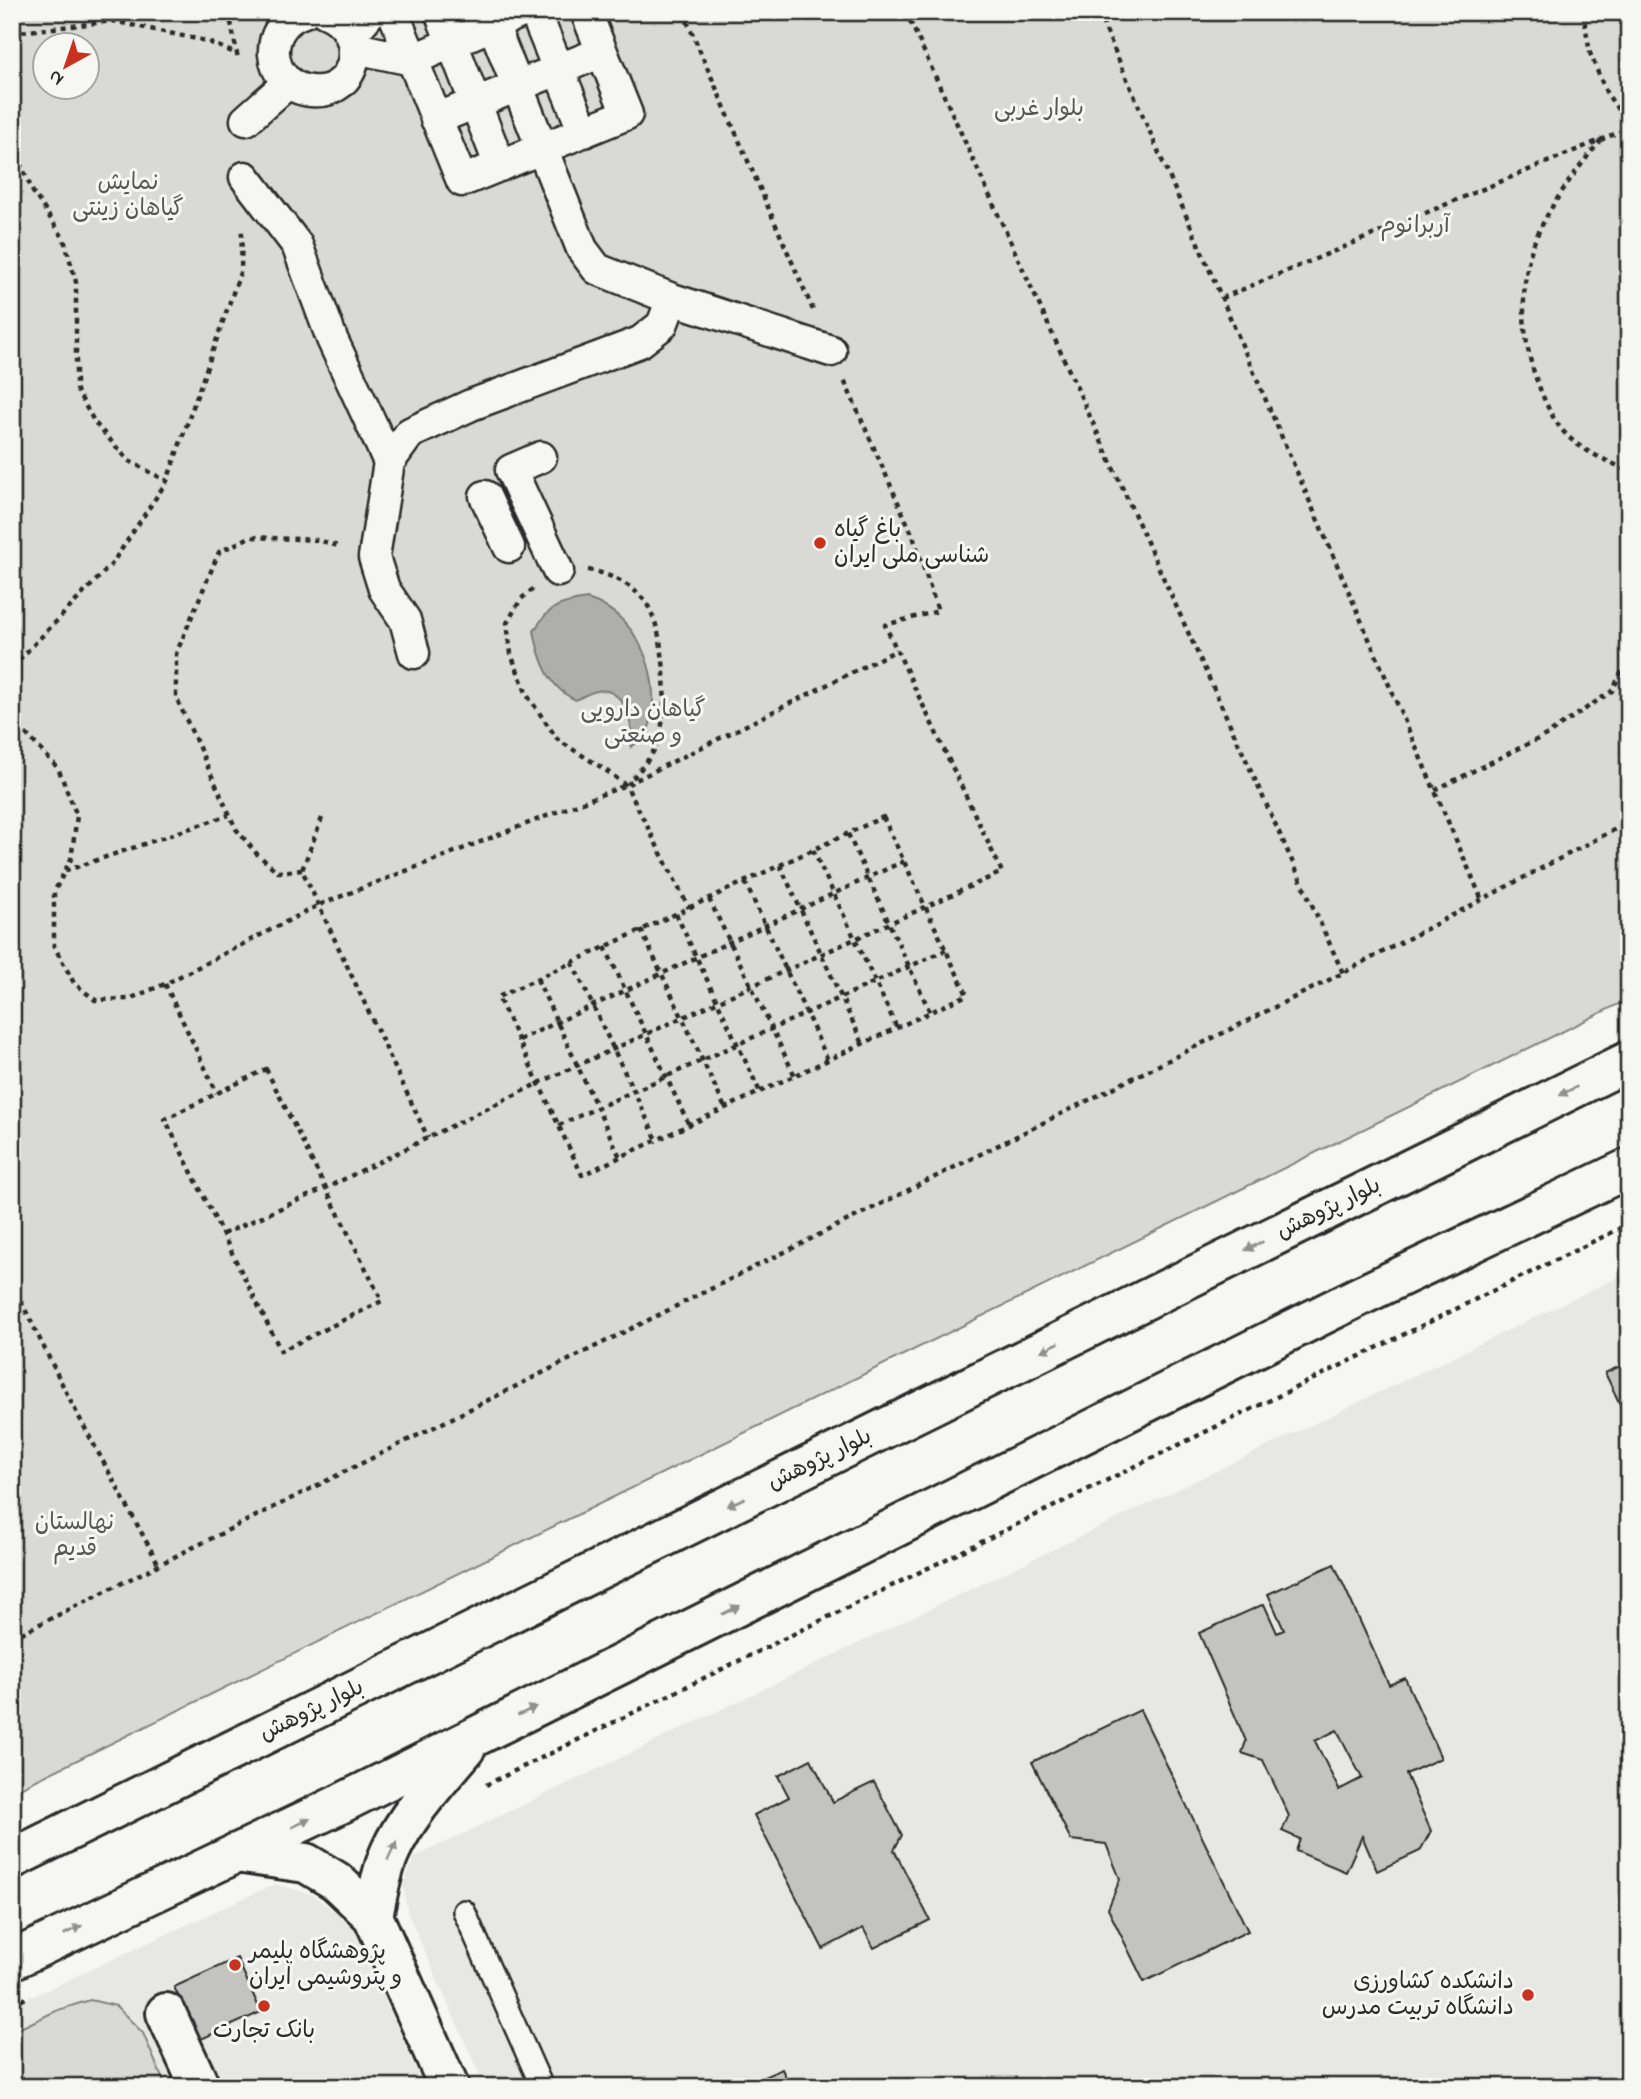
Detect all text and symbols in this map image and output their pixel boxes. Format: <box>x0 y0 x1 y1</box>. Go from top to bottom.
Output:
north arrow <box>32 32 102 102</box>
text: N <box>43 63 70 92</box>
park label: بلوار غربی <box>994 93 1084 126</box>
park label: نمایش گیاهان زینتی <box>72 167 184 226</box>
park label: آربرانوم <box>1380 210 1451 243</box>
place label: باغ گیاه‌ شناسی ملی ایران <box>834 514 989 573</box>
marker: باغ گیاه‌ شناسی ملی ایران <box>812 535 828 551</box>
park label: گیاهان دارویی و صنعتی <box>580 694 706 753</box>
one-way arrow <box>1558 1086 1578 1097</box>
street label: بلوار پژوهش <box>1271 1169 1387 1249</box>
one-way arrow <box>1244 1241 1264 1252</box>
one-way arrow <box>1040 1341 1060 1353</box>
street label: بلوار پژوهش <box>762 1420 878 1500</box>
one-way arrow <box>726 1496 746 1507</box>
park label: نهالستان قدیم <box>35 1507 115 1566</box>
one-way arrow <box>721 1604 741 1615</box>
street label: بلوار پژوهش <box>254 1671 370 1751</box>
one-way arrow <box>517 1706 537 1717</box>
one-way arrow <box>291 1817 311 1828</box>
one-way arrow <box>386 1841 398 1861</box>
one-way arrow <box>63 1925 83 1936</box>
place label: پژوهشگاه پلیمر و پتروشیمی ایران <box>247 1936 402 1995</box>
marker: پژوهشگاه پلیمر و پتروشیمی ایران <box>227 1957 243 1973</box>
place label: دانشکده کشاورزی دانشگاه تربیت مدرس <box>1322 1966 1514 2025</box>
marker: دانشکده کشاورزی دانشگاه تربیت مدرس <box>1520 1987 1536 2003</box>
marker: بانک تجارت <box>256 1998 272 2014</box>
place label: بانک تجارت <box>213 2015 315 2048</box>

